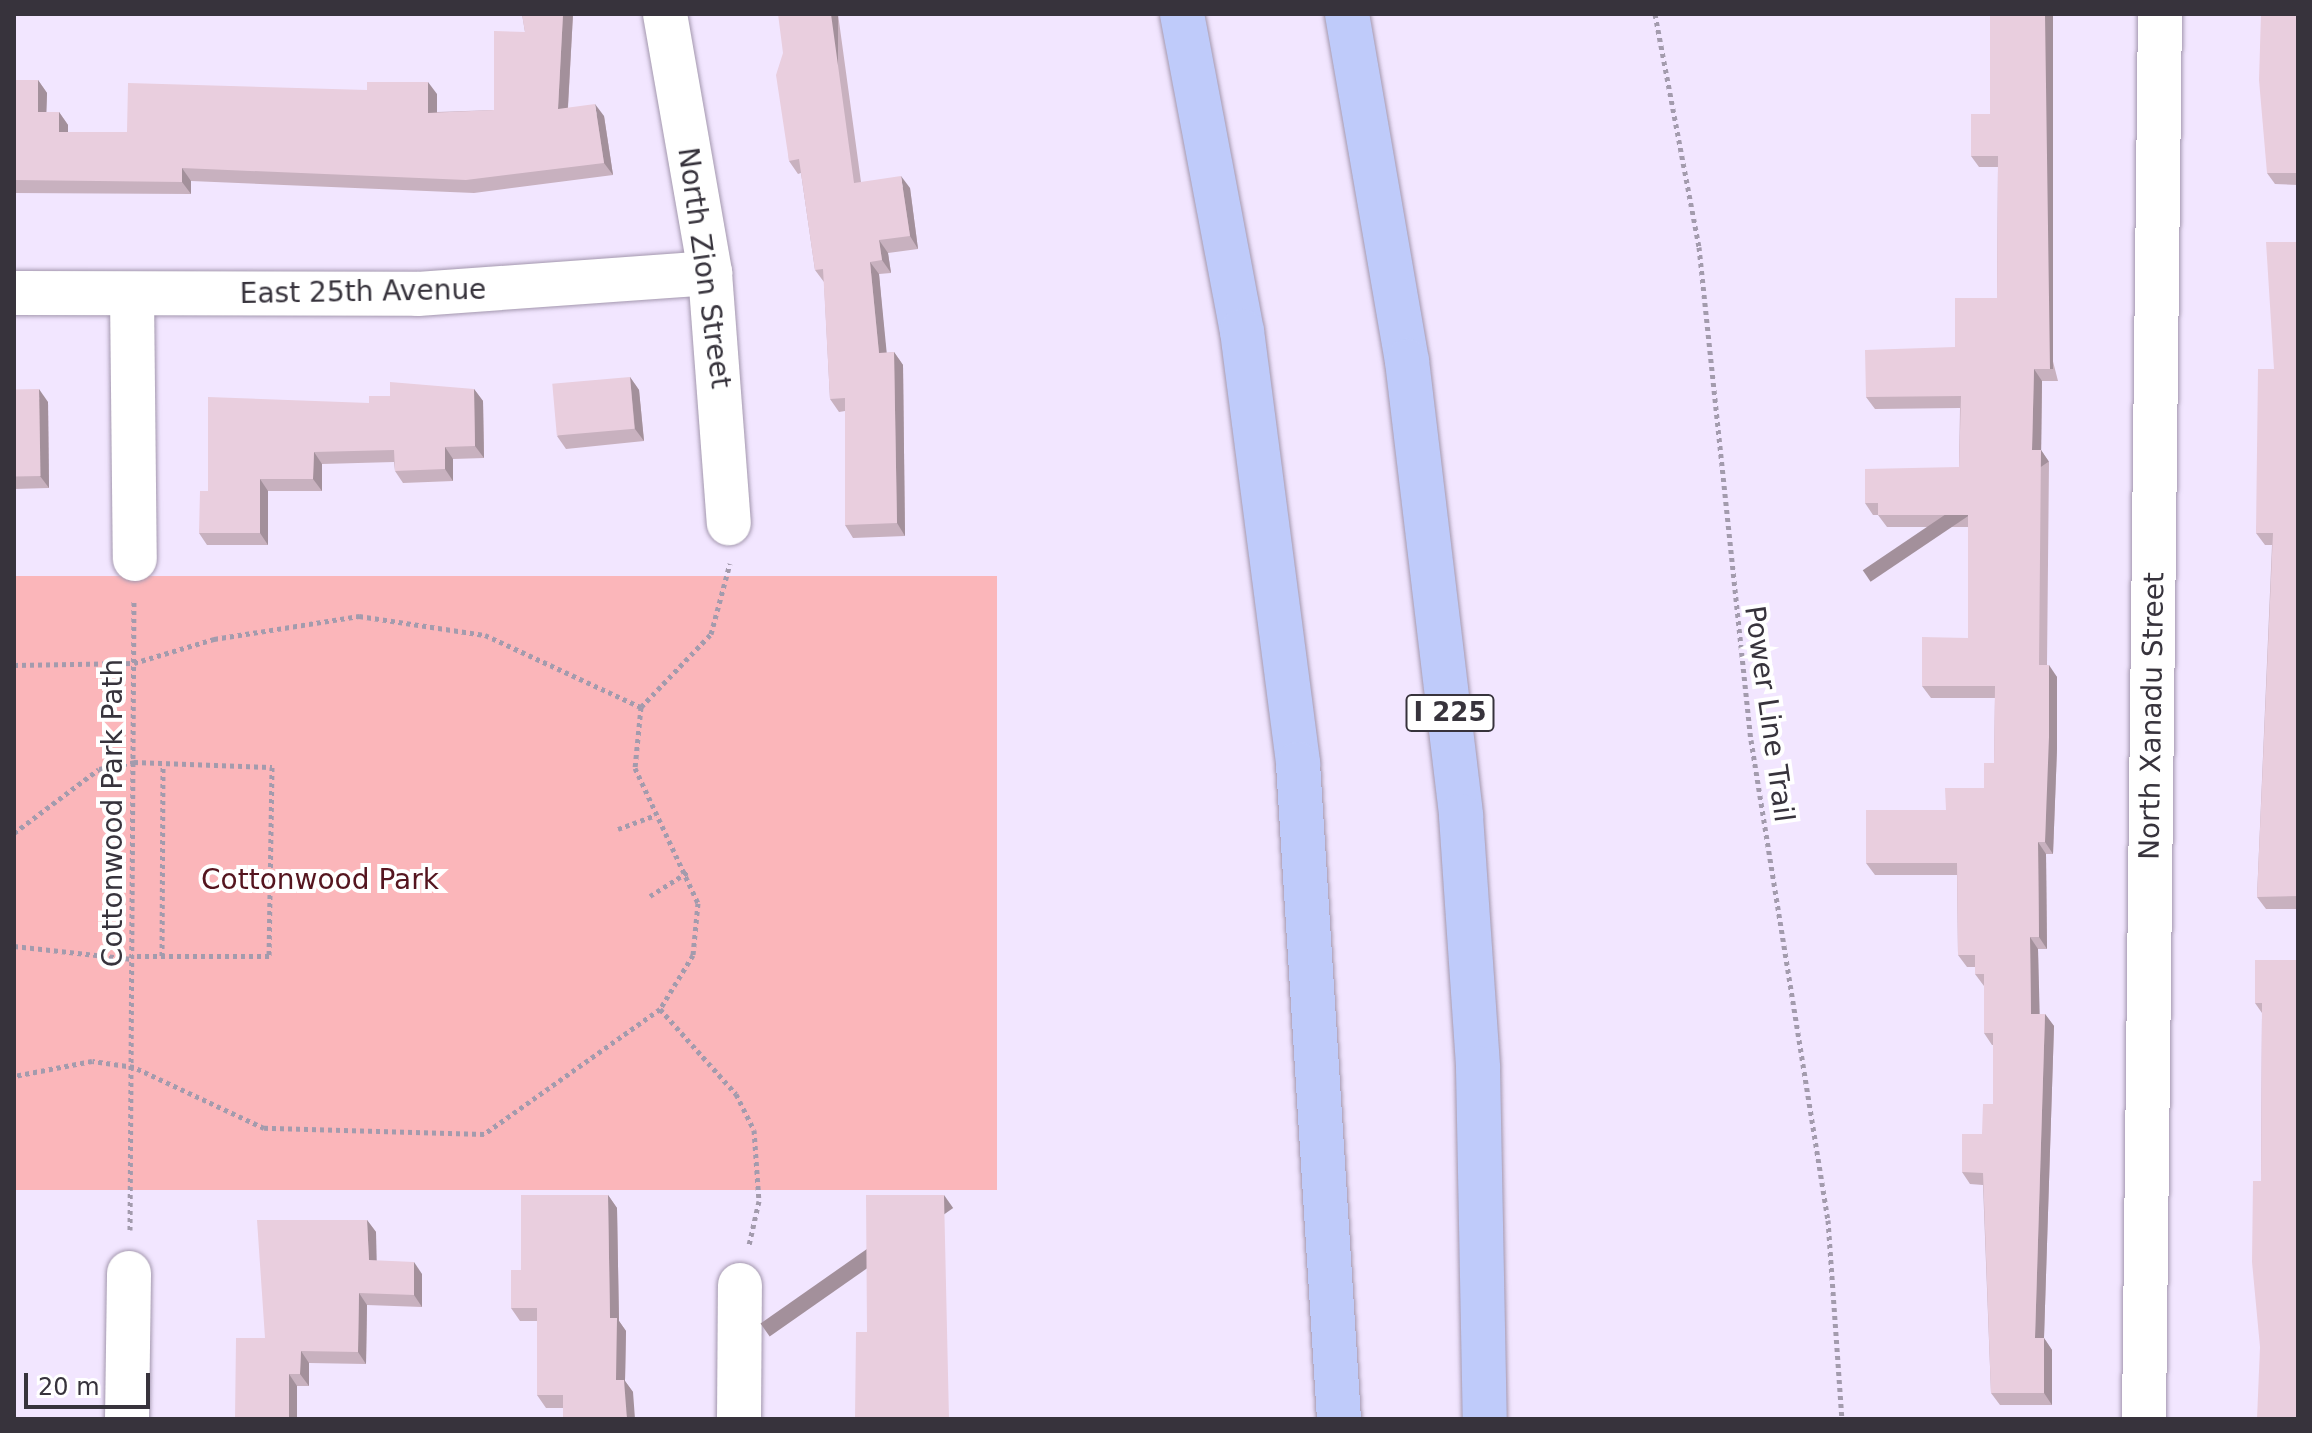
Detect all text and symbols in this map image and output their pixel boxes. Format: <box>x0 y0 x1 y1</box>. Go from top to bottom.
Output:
street label: North Zion Street <box>670 145 738 391</box>
street label: East 25th Avenue <box>239 273 487 311</box>
street label: North Xanadu Street <box>2133 572 2171 860</box>
street label: Power Line Trail <box>1737 604 1801 824</box>
street label: Cottonwood Park Path <box>96 659 130 967</box>
road number: I 225 <box>1404 691 1496 735</box>
park label: Cottonwood Park <box>201 863 439 897</box>
scale bar <box>28 1357 154 1407</box>
text: 20 m <box>38 1373 100 1401</box>

